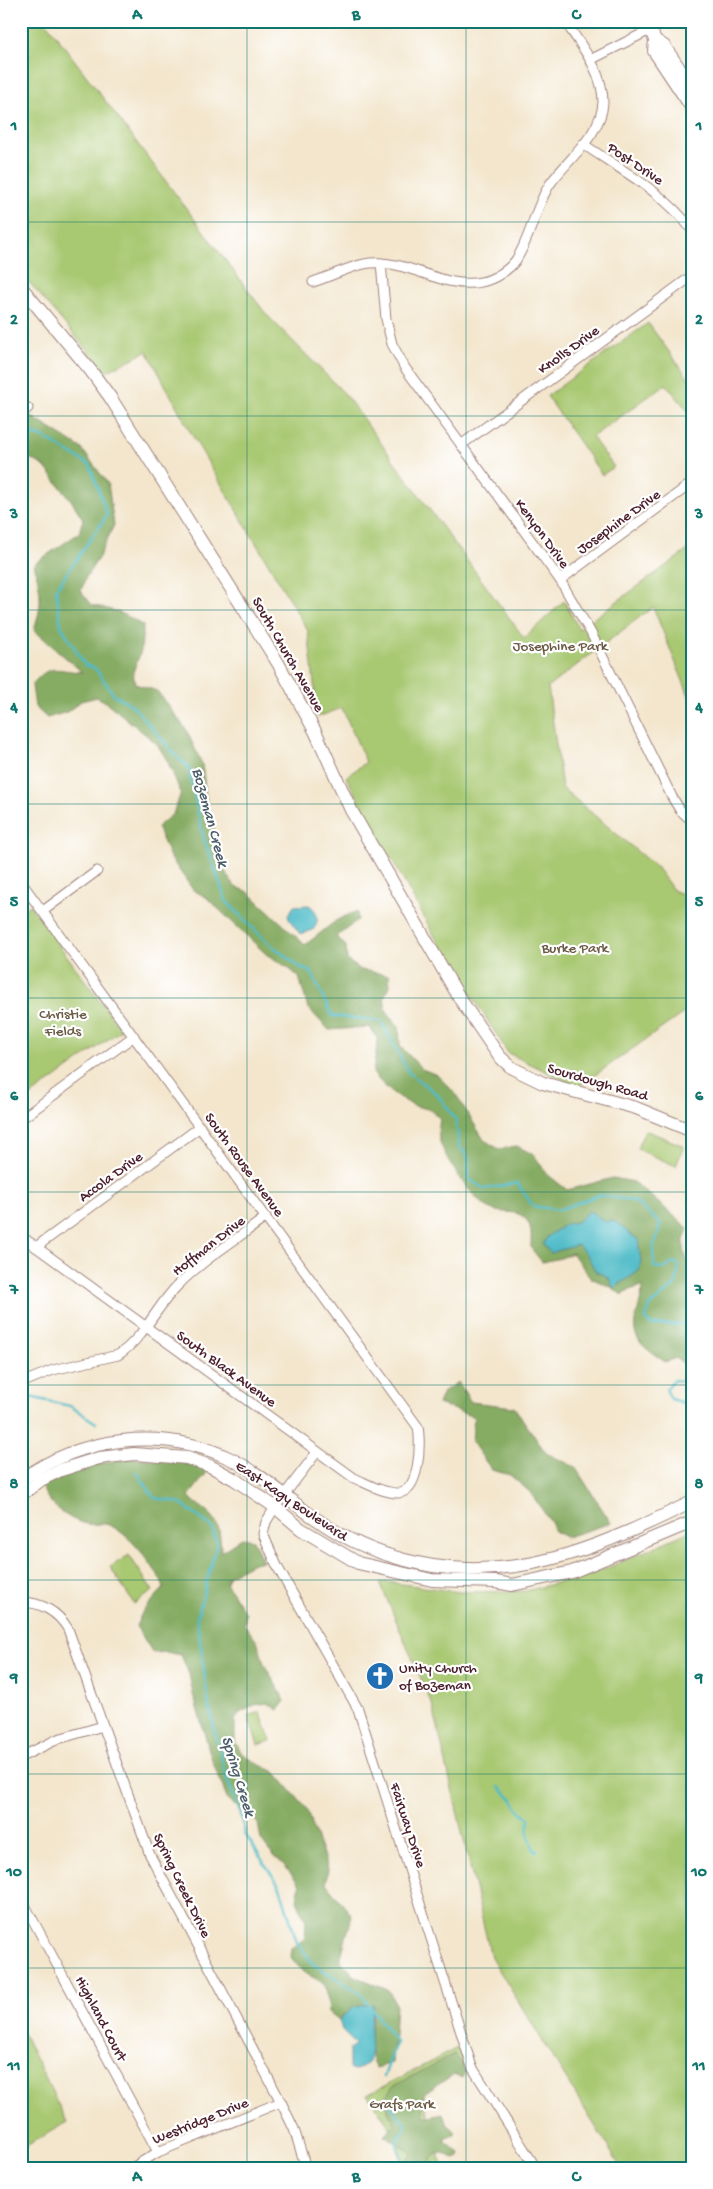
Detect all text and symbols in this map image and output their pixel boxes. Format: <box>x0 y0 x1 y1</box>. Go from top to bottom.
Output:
text: A <box>131 7 143 26</box>
text: B <box>351 7 361 26</box>
text: C <box>571 7 582 26</box>
text: 1 <box>10 118 17 137</box>
text: 1 <box>695 118 702 137</box>
street label: Post Drive <box>603 139 667 190</box>
text: 2 <box>10 312 18 331</box>
text: 2 <box>695 312 703 331</box>
street label: Knolls Drive <box>535 322 604 379</box>
street label: Josephine Drive <box>574 486 665 559</box>
street label: Kenyon Drive <box>510 496 573 573</box>
text: 3 <box>9 506 18 525</box>
text: 3 <box>694 506 703 525</box>
street label: South Church Avenue <box>247 594 328 716</box>
park label: Josephine Park <box>513 638 609 656</box>
text: 4 <box>9 700 18 719</box>
text: 4 <box>694 700 703 719</box>
water label: Bozeman Creek <box>186 766 231 871</box>
text: 5 <box>10 894 19 913</box>
text: 5 <box>695 894 704 913</box>
park label: Burke Park <box>541 940 610 958</box>
park label: Christie Fields <box>39 1006 87 1041</box>
street label: Sourdough Road <box>545 1060 651 1106</box>
text: 6 <box>10 1088 19 1107</box>
text: 6 <box>695 1088 704 1107</box>
street label: South Rouse Avenue <box>200 1110 287 1221</box>
street label: Accola Drive <box>76 1148 147 1207</box>
street label: Hoffman Drive <box>169 1212 250 1281</box>
text: 7 <box>9 1282 19 1301</box>
text: 7 <box>694 1282 704 1301</box>
street label: South Black Avenue <box>172 1327 280 1412</box>
street label: East Kagy Boulevard <box>231 1457 351 1547</box>
text: 8 <box>10 1476 19 1495</box>
text: 8 <box>695 1476 704 1495</box>
place label: Unity Church of Bozeman <box>399 1660 477 1695</box>
church icon: Unity Church of Bozeman <box>365 1661 395 1691</box>
text: 9 <box>9 1670 18 1689</box>
text: 9 <box>694 1670 703 1689</box>
water label: Spring Creek <box>215 1735 258 1821</box>
street label: Fairway Drive <box>385 1780 429 1871</box>
street label: Spring Creek Drive <box>148 1831 214 1941</box>
text: 10 <box>5 1864 22 1883</box>
text: 10 <box>690 1864 707 1883</box>
street label: Highland Court <box>70 1973 131 2066</box>
text: 11 <box>7 2058 20 2077</box>
text: 11 <box>692 2058 705 2077</box>
street label: Westridge Drive <box>150 2094 252 2149</box>
park label: Grafs Park <box>369 2096 436 2114</box>
text: A <box>131 2169 143 2188</box>
text: B <box>351 2169 361 2188</box>
text: C <box>571 2169 582 2188</box>

